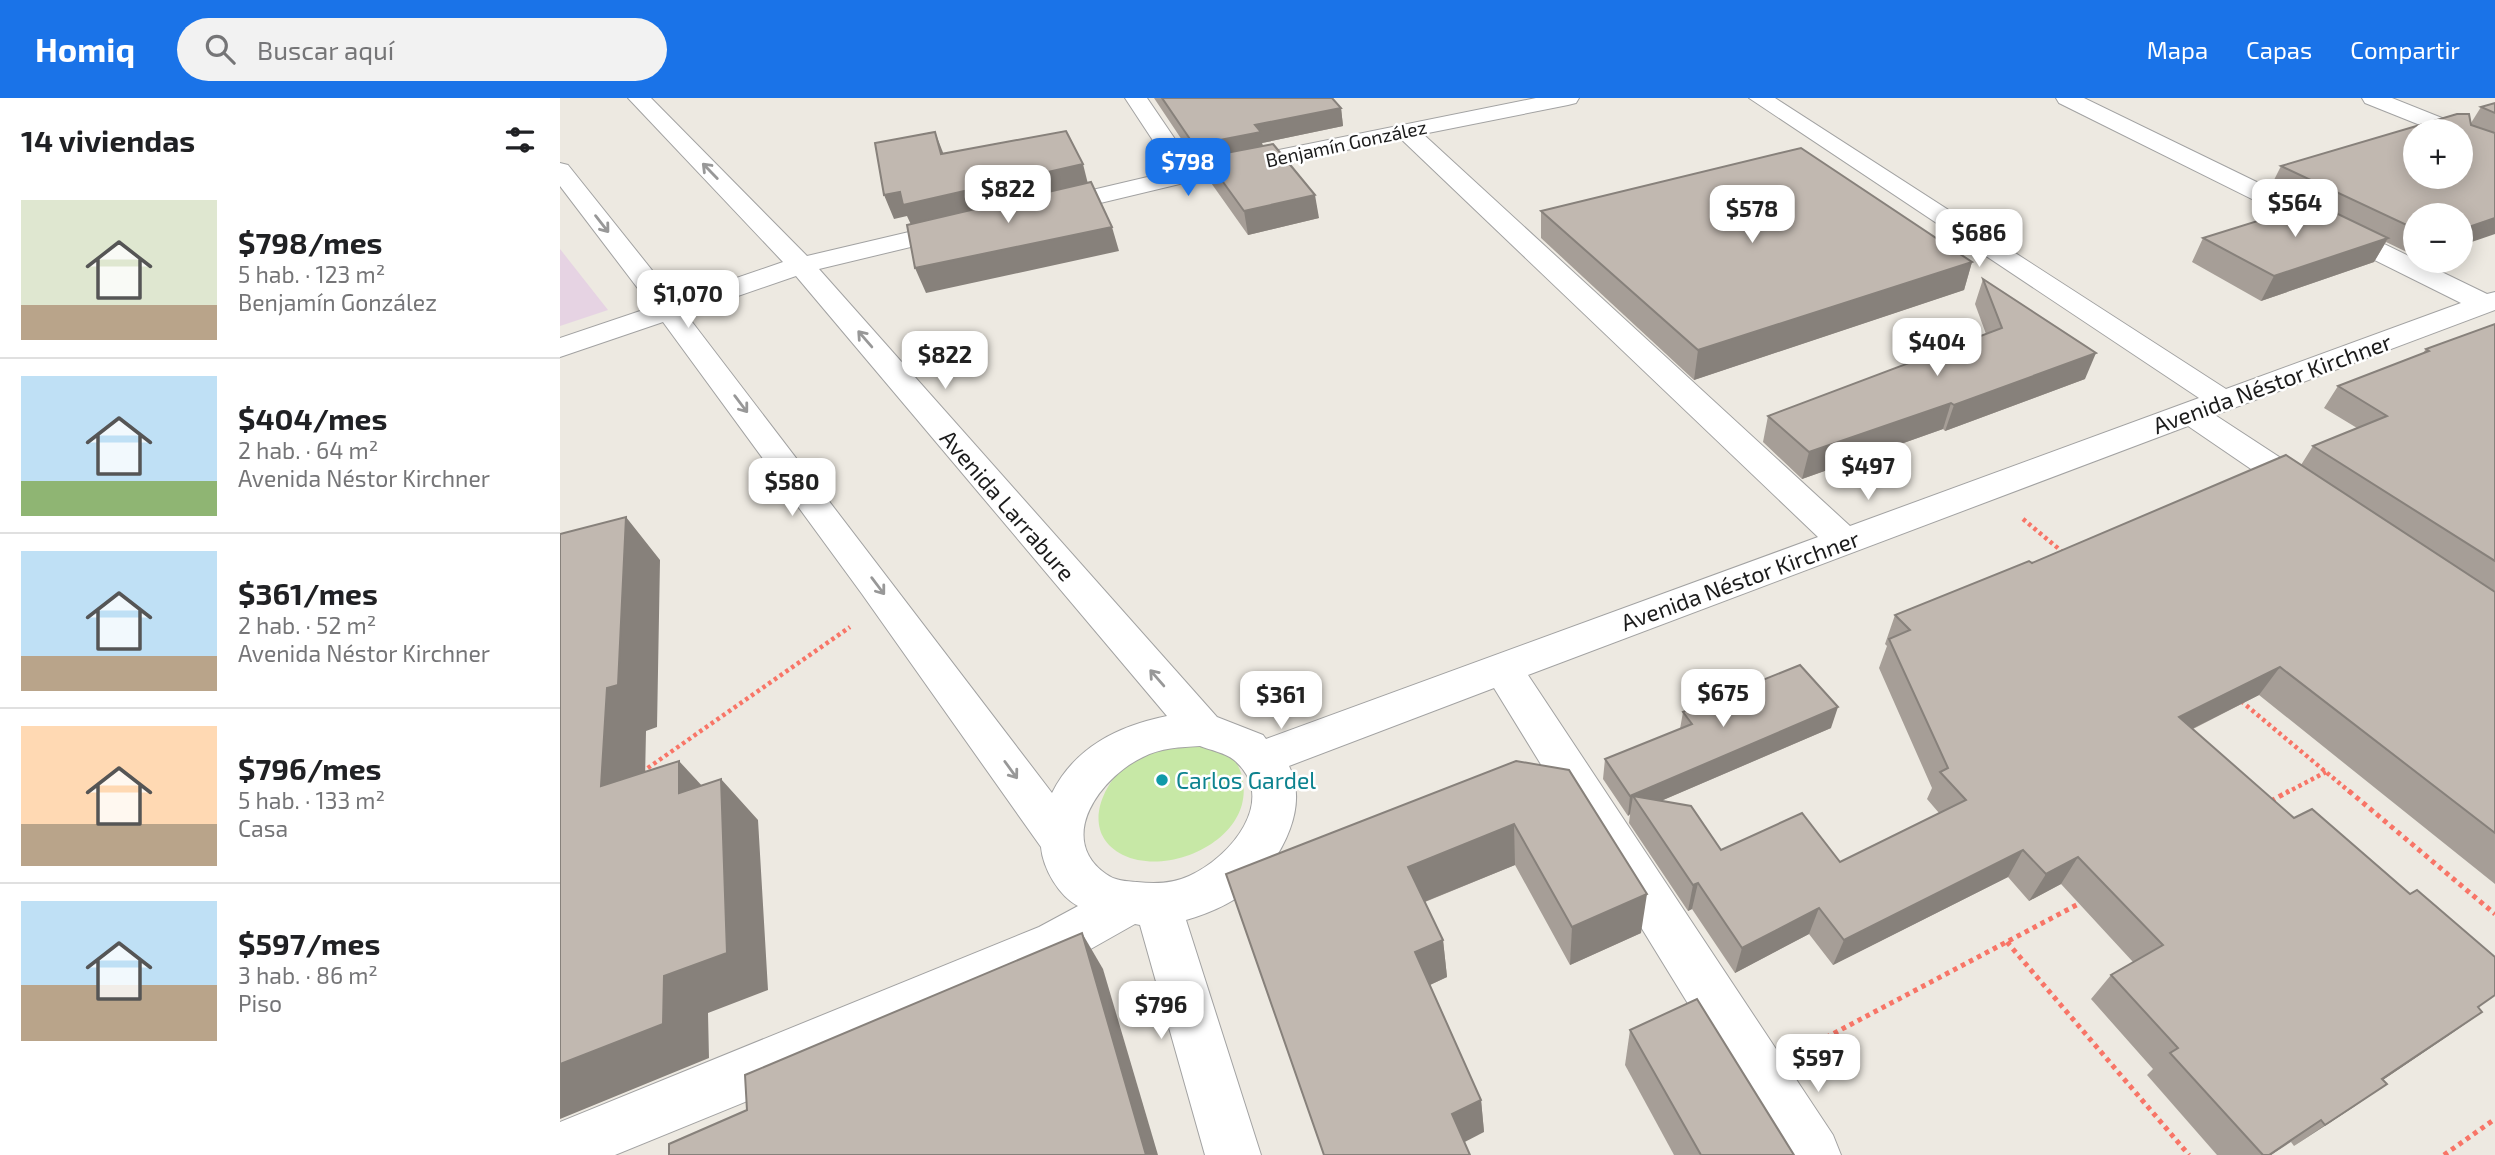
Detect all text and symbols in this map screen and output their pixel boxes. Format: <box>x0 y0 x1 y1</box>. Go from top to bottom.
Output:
search box <box>177 18 667 81</box>
text: Homiq <box>35 29 135 69</box>
icon: search <box>201 30 239 68</box>
text: Buscar aquí <box>257 34 394 65</box>
text: Mapa <box>2147 35 2208 64</box>
text: Capas <box>2246 35 2312 64</box>
text: Compartir <box>2350 35 2460 64</box>
street label: Benjamín González <box>1263 115 1429 171</box>
map controls <box>2403 119 2473 273</box>
button: + <box>2403 119 2473 189</box>
icon: filters <box>501 121 539 159</box>
text: 14 viviendas <box>21 122 195 158</box>
pin: $798 <box>1147 139 1229 198</box>
text: $798 <box>1161 147 1215 175</box>
one-way arrow <box>702 163 719 180</box>
pin: $822 <box>967 166 1049 225</box>
text: $822 <box>981 174 1035 202</box>
pin: $564 <box>2254 180 2336 239</box>
pin: $578 <box>1711 186 1793 245</box>
text: $564 <box>2268 188 2322 216</box>
text: $578 <box>1726 194 1778 222</box>
button: − <box>2403 203 2473 273</box>
pin: $686 <box>1938 209 2020 269</box>
one-way arrow <box>595 214 610 233</box>
text: $686 <box>1952 218 2006 246</box>
text: $798/mes <box>238 224 383 260</box>
icon: home <box>77 228 161 312</box>
text: 5 hab. · 123 m² <box>238 260 385 288</box>
pin: $1,070 <box>631 271 745 330</box>
text: $1,070 <box>653 279 723 307</box>
text: Benjamín González <box>238 288 437 316</box>
pin: $404 <box>1896 318 1978 378</box>
text: $404 <box>1908 327 1966 355</box>
street label: Avenida Néstor Kirchner <box>2149 327 2395 439</box>
one-way arrow <box>857 330 873 348</box>
pin: $822 <box>904 331 986 391</box>
text: $822 <box>918 340 972 368</box>
one-way arrow <box>734 394 748 413</box>
text: $404/mes <box>238 400 387 436</box>
icon: home <box>77 404 161 488</box>
street label: Avenida Larrabure <box>935 424 1081 586</box>
text: 2 hab. · 64 m² <box>238 436 378 464</box>
pin: $497 <box>1827 442 1909 502</box>
text: $497 <box>1841 451 1895 479</box>
pin: $580 <box>751 458 833 518</box>
text: Avenida Néstor Kirchner <box>238 464 490 492</box>
text: $580 <box>765 467 819 495</box>
street label: Avenida Néstor Kirchner <box>1617 524 1863 636</box>
text: $361/mes <box>238 575 378 611</box>
one-way arrow <box>871 576 885 595</box>
icon: home <box>77 579 161 663</box>
text: 2 hab. · 52 m² <box>238 611 376 639</box>
text: Avenida Néstor Kirchner <box>238 639 490 667</box>
one-way arrow <box>1149 669 1165 687</box>
pin: $675 <box>1682 670 1764 729</box>
pin: $361 <box>1240 672 1322 731</box>
text: $675 <box>1697 678 1749 706</box>
text: $361 <box>1256 680 1306 708</box>
text: $796/mes <box>238 750 382 786</box>
icon: home <box>77 754 161 838</box>
one-way arrow <box>1004 760 1018 779</box>
place label: Carlos Gardel <box>1176 766 1316 794</box>
marker: Carlos Gardel <box>1154 772 1170 788</box>
text: 5 hab. · 133 m² <box>238 786 385 814</box>
text: Casa <box>238 814 288 842</box>
text: $597/mes <box>238 925 380 961</box>
icon: home <box>77 929 161 1013</box>
text: 3 hab. · 86 m² <box>238 961 378 989</box>
pin: $796 <box>1120 982 1202 1041</box>
text: Piso <box>238 989 282 1017</box>
text: $796 <box>1135 990 1187 1018</box>
pin: $597 <box>1777 1034 1859 1094</box>
text: $597 <box>1792 1043 1844 1071</box>

